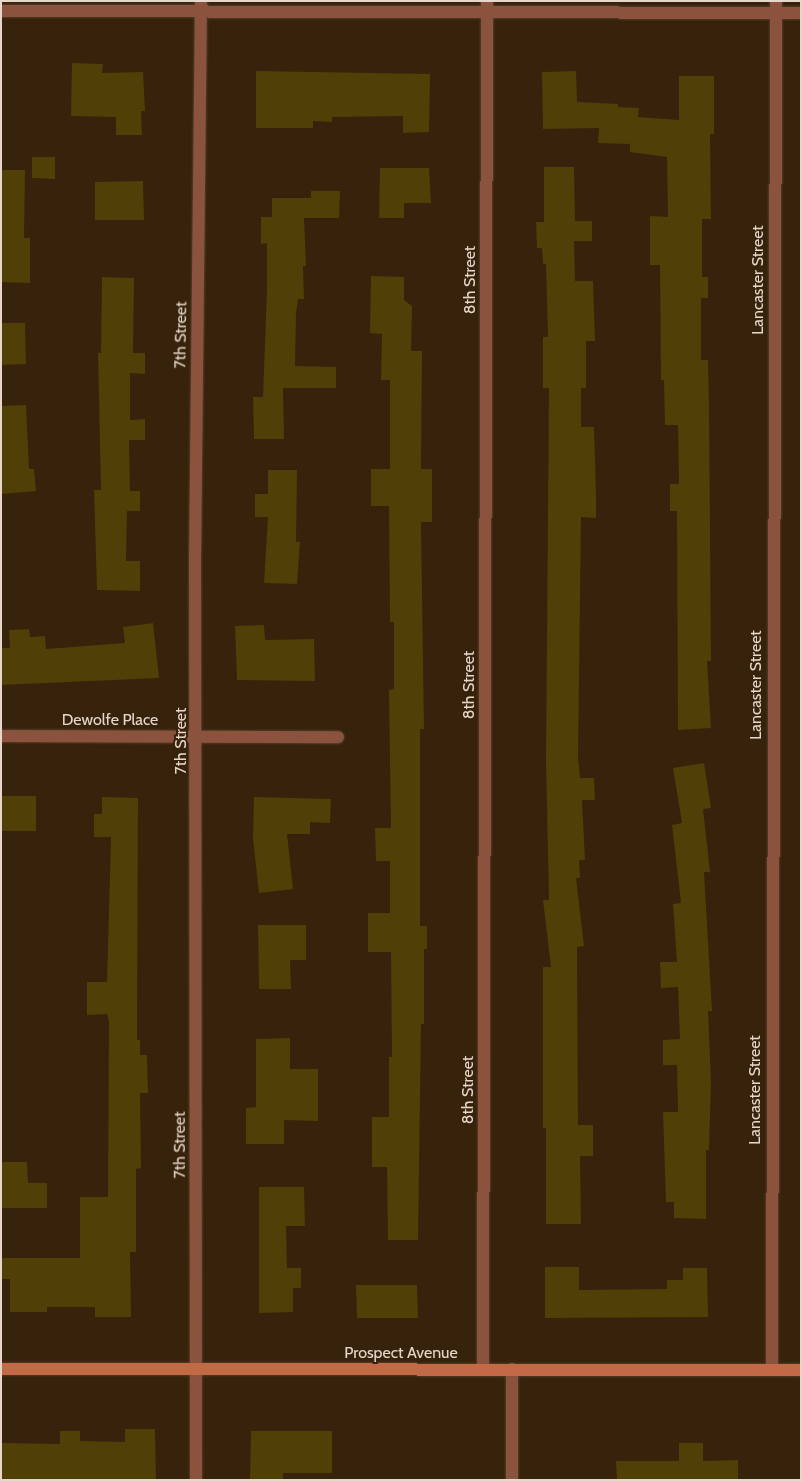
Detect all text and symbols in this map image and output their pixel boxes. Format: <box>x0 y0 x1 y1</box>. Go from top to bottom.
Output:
street label: Lancaster Street <box>748 225 768 335</box>
street label: 8th Street <box>460 246 480 314</box>
street label: 7th Street <box>171 301 191 369</box>
street label: Lancaster Street <box>746 630 766 740</box>
street label: 8th Street <box>459 651 479 719</box>
street label: 7th Street <box>171 708 191 774</box>
street label: Dewolfe Place <box>62 710 158 730</box>
street label: Lancaster Street <box>745 1035 765 1145</box>
street label: 8th Street <box>458 1056 478 1124</box>
street label: 7th Street <box>170 1112 190 1178</box>
street label: Prospect Avenue <box>344 1343 458 1363</box>

